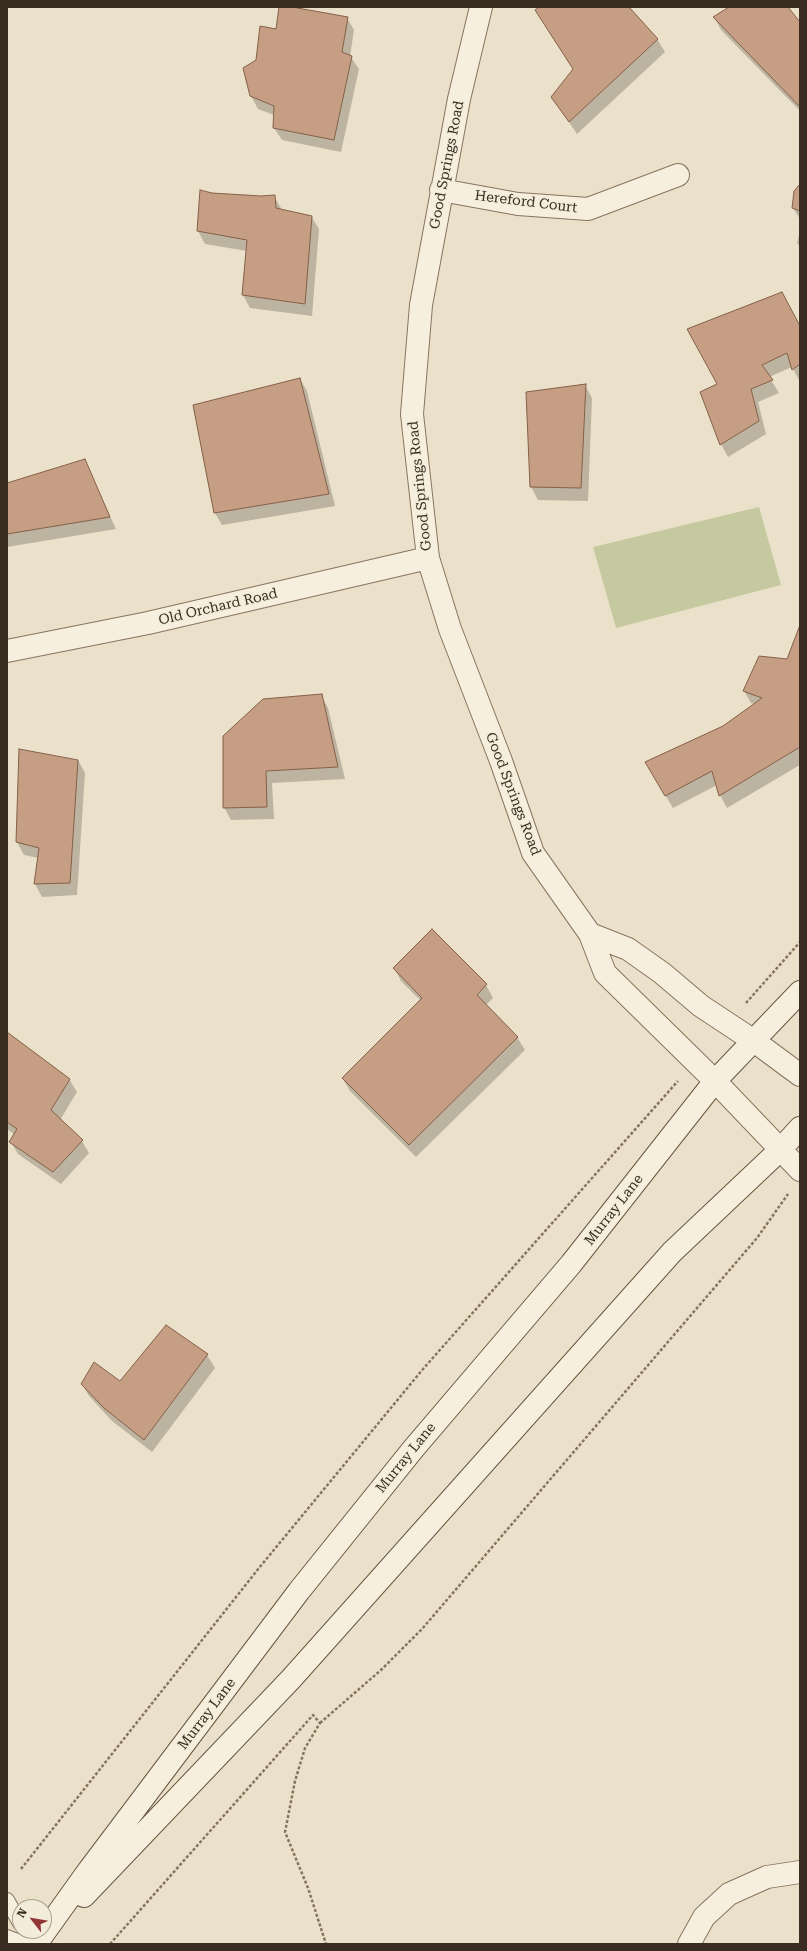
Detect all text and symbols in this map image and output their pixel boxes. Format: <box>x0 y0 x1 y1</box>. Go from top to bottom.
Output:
street label: Good Springs Road <box>426 99 468 231</box>
street label: Hereford Court <box>474 187 578 217</box>
street label: Good Springs Road <box>405 420 435 552</box>
street label: Old Orchard Road <box>157 585 279 629</box>
street label: Good Springs Road <box>482 730 544 858</box>
street label: Murray Lane <box>581 1171 647 1249</box>
street label: Murray Lane <box>373 1419 439 1497</box>
street label: Murray Lane <box>175 1675 239 1753</box>
north arrow <box>12 1899 52 1939</box>
text: N <box>14 1906 30 1920</box>

